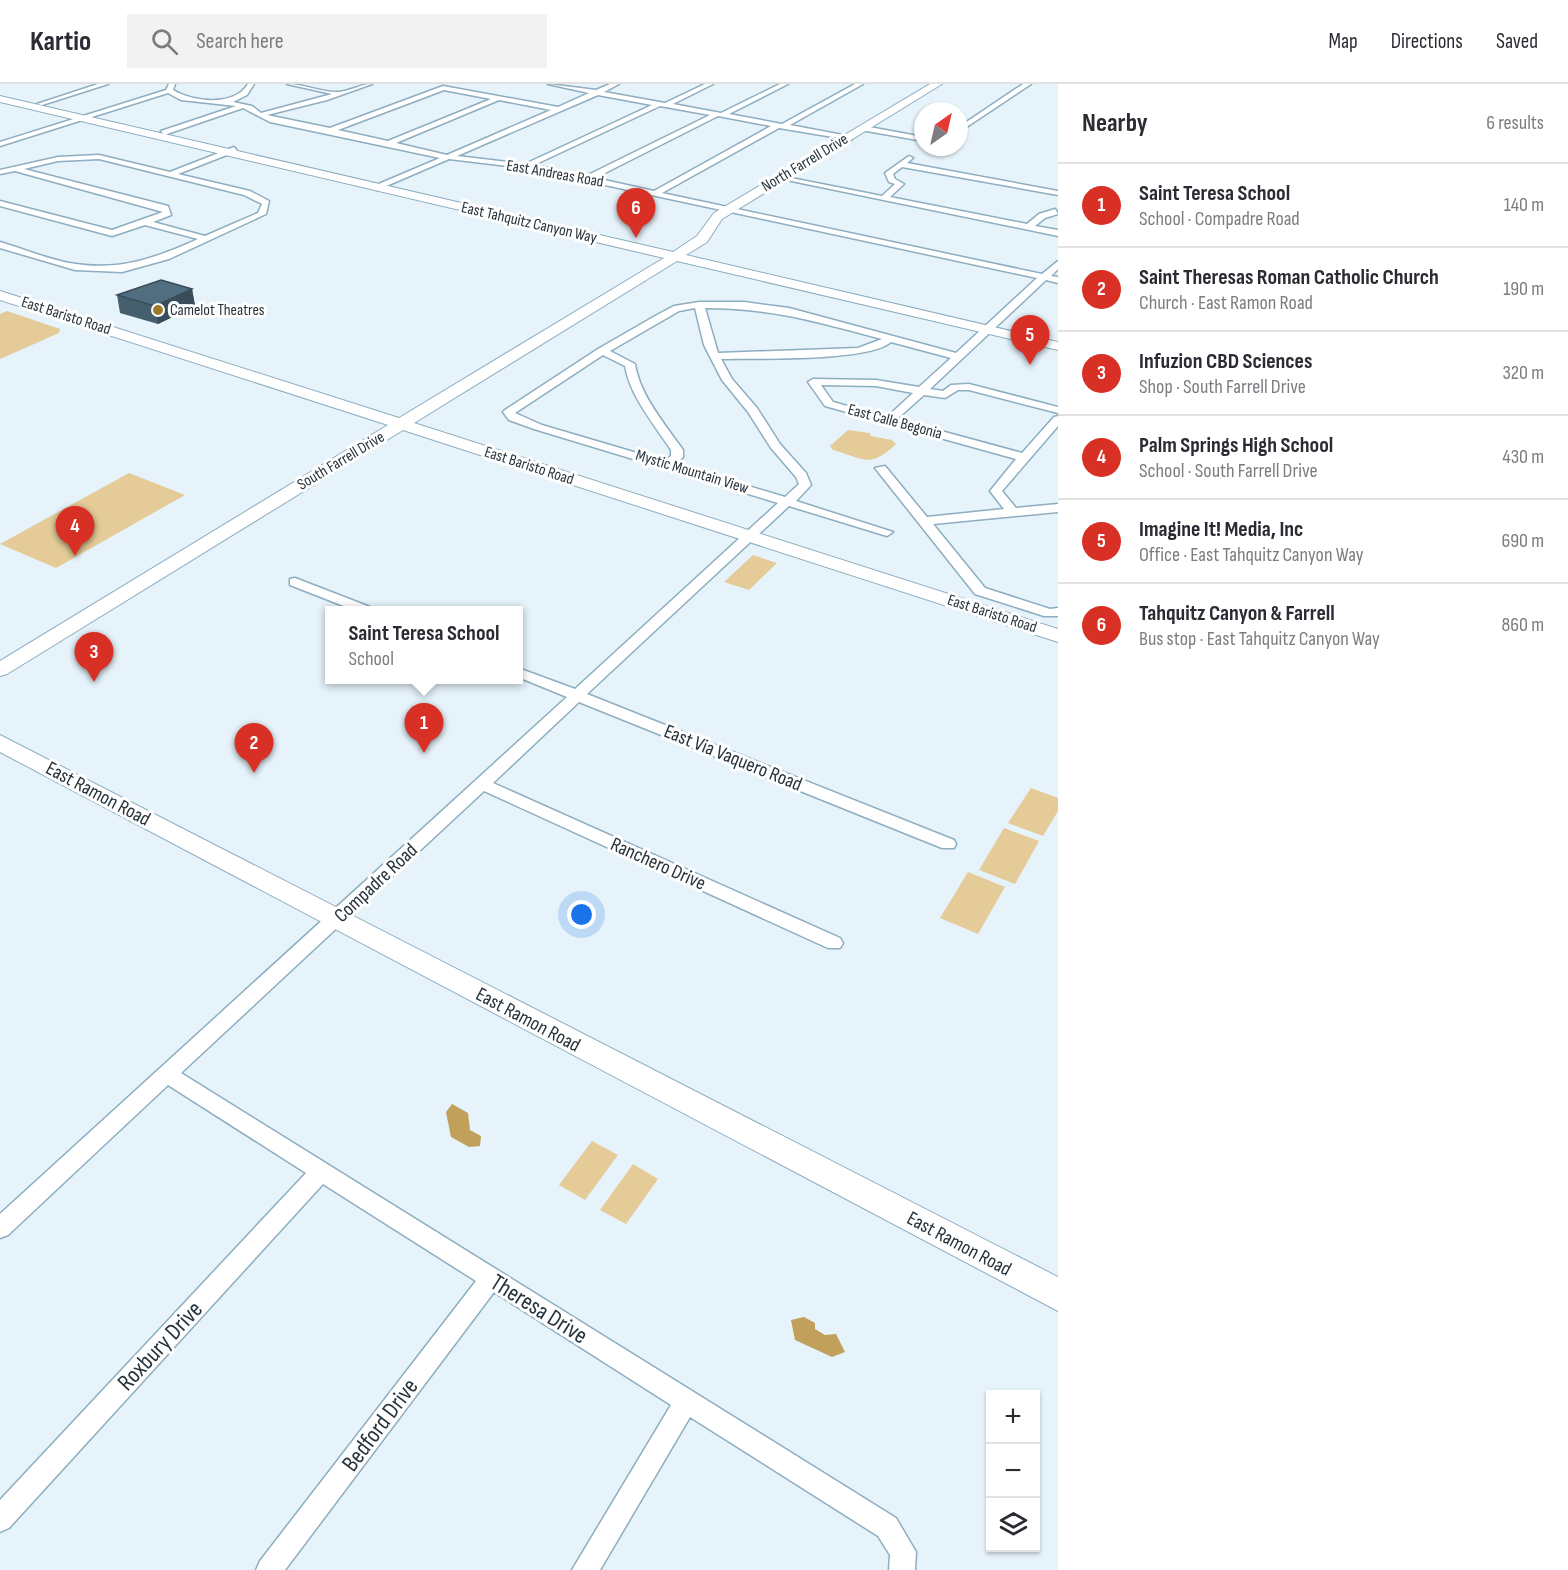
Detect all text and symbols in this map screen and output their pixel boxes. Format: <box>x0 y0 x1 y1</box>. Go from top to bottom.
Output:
search box <box>127 14 547 68</box>
text: Kartio <box>30 25 91 58</box>
icon: search <box>148 25 181 58</box>
text: Search here <box>196 28 284 55</box>
text: Map <box>1328 29 1358 54</box>
text: Directions <box>1391 29 1463 54</box>
text: Saved <box>1496 29 1538 54</box>
north arrow <box>914 102 968 156</box>
text: Nearby <box>1082 108 1148 139</box>
text: 6 results <box>1486 111 1544 135</box>
street label: North Farrell Drive <box>758 130 852 196</box>
street label: East Andreas Road <box>505 156 605 192</box>
text: Saint Teresa School <box>1139 180 1290 207</box>
pin: 6 <box>616 188 656 238</box>
text: 1 <box>1098 193 1105 217</box>
text: 140 m <box>1504 193 1544 217</box>
street label: East Tahquitz Canyon Way <box>459 198 599 248</box>
text: School · Compadre Road <box>1139 207 1300 231</box>
text: Saint Theresas Roman Catholic Church <box>1139 264 1439 291</box>
text: 2 <box>1097 277 1106 301</box>
text: 190 m <box>1503 277 1544 301</box>
text: Church · East Ramon Road <box>1139 291 1313 315</box>
street label: East Baristo Road <box>19 293 113 339</box>
place label: Camelot Theatres <box>170 301 265 320</box>
marker: Camelot Theatres <box>151 303 165 317</box>
pin: 5 <box>1010 316 1050 365</box>
text: Infuzion CBD Sciences <box>1139 348 1312 375</box>
text: 3 <box>1097 361 1106 385</box>
text: 320 m <box>1502 361 1544 385</box>
text: Shop · South Farrell Drive <box>1139 375 1306 399</box>
street label: East Calle Begonia <box>846 400 944 444</box>
street label: South Farrell Drive <box>294 428 388 494</box>
text: Palm Springs High School <box>1139 432 1333 459</box>
street label: East Baristo Road <box>482 443 576 489</box>
text: 4 <box>1097 445 1106 469</box>
text: 430 m <box>1502 445 1544 469</box>
street label: Mystic Mountain View <box>633 446 751 498</box>
text: School · South Farrell Drive <box>1139 459 1318 483</box>
pin: 4 <box>56 506 94 556</box>
text: Imagine It! Media, Inc <box>1139 516 1303 543</box>
text: 5 <box>1097 529 1106 553</box>
text: 690 m <box>1502 529 1544 553</box>
text: Office · East Tahquitz Canyon Way <box>1139 543 1363 567</box>
street label: East Baristo Road <box>945 591 1039 637</box>
text: Tahquitz Canyon & Farrell <box>1139 600 1335 627</box>
popup <box>325 606 523 684</box>
text: 6 <box>1097 613 1106 637</box>
text: 860 m <box>1502 613 1544 637</box>
text: Saint Teresa School <box>348 620 500 647</box>
text: Bus stop · East Tahquitz Canyon Way <box>1139 627 1380 651</box>
pin: 3 <box>74 632 113 682</box>
text: School <box>348 647 394 671</box>
pin: 1 <box>404 704 444 753</box>
street label: East Via Vaquero Road <box>660 719 806 797</box>
pin: 2 <box>234 724 274 773</box>
street label: East Ramon Road <box>42 756 154 832</box>
street label: Ranchero Drive <box>607 832 709 896</box>
street label: Compadre Road <box>329 838 423 928</box>
your location <box>567 900 596 929</box>
street label: East Ramon Road <box>472 982 584 1058</box>
street label: East Ramon Road <box>903 1206 1015 1282</box>
street label: Theresa Drive <box>485 1268 593 1350</box>
street label: Roxbury Drive <box>111 1295 209 1397</box>
street label: Bedford Drive <box>336 1373 424 1477</box>
map controls <box>986 1390 1040 1552</box>
button: + <box>986 1390 1040 1444</box>
button: − <box>986 1444 1040 1498</box>
button: layers <box>986 1498 1040 1552</box>

